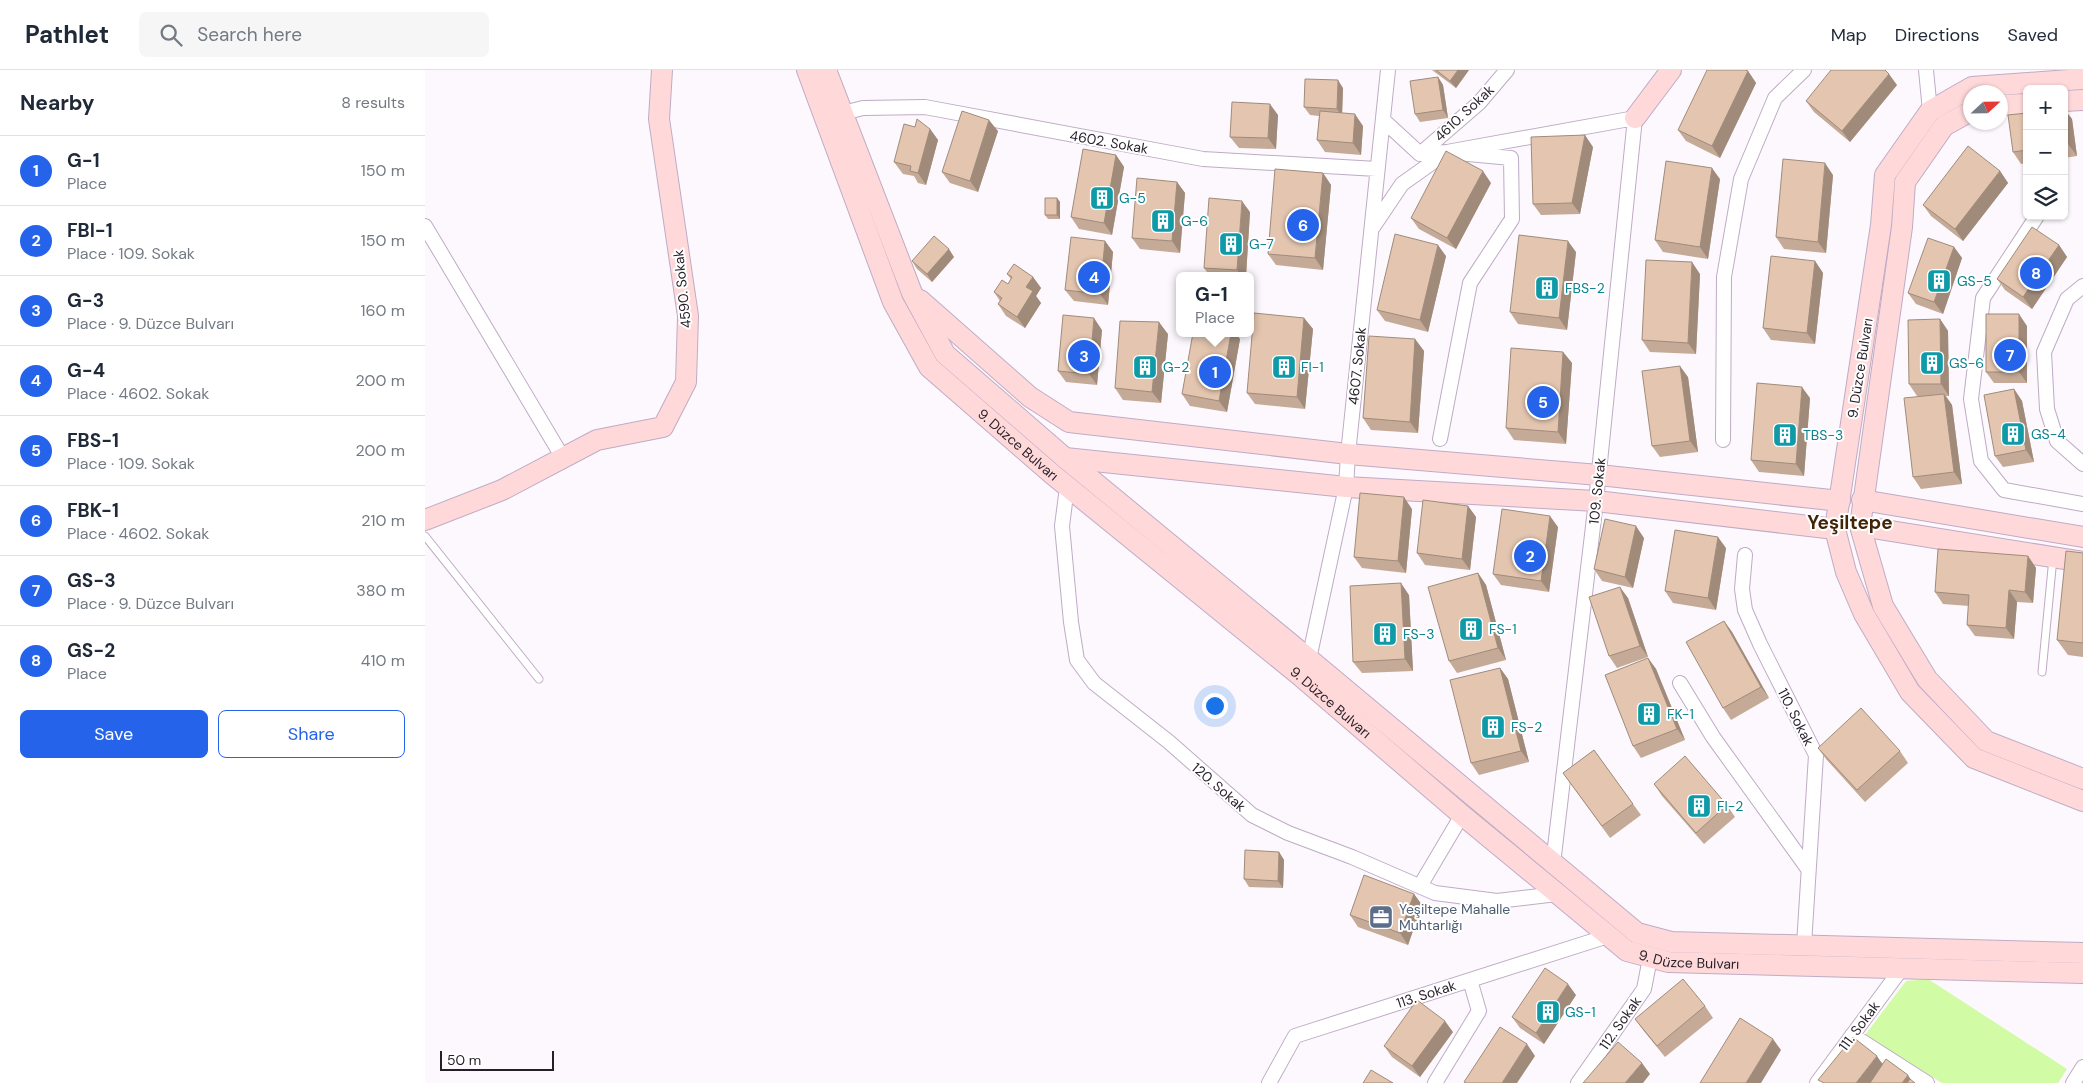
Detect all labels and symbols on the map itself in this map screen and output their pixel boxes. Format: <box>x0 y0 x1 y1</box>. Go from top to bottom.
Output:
street label: 4610. Sokak <box>1430 81 1498 145</box>
north arrow <box>1963 85 2008 130</box>
street label: 4602. Sokak <box>1068 126 1150 158</box>
building icon: G-5 <box>1089 185 1115 211</box>
place label: G-5 <box>1119 189 1146 207</box>
pin: 6 <box>1287 206 1319 244</box>
building icon: G-6 <box>1150 208 1176 234</box>
place label: G-6 <box>1181 212 1208 230</box>
building icon: G-7 <box>1218 231 1244 257</box>
place label: G-7 <box>1249 235 1274 253</box>
street label: 4590. Sokak <box>669 249 695 329</box>
pin: 8 <box>2020 254 2052 292</box>
pin: 4 <box>1078 258 1110 296</box>
building icon: GS-5 <box>1926 268 1952 294</box>
place label: GS-5 <box>1957 272 1992 290</box>
building icon: FBS-2 <box>1534 275 1560 301</box>
place label: FBS-2 <box>1565 279 1605 297</box>
street label: 9. Düzce Bulvarı <box>1843 317 1877 419</box>
street label: 4607. Sokak <box>1344 326 1370 406</box>
pin: 7 <box>1994 336 2026 374</box>
pin: 3 <box>1068 337 1100 375</box>
building icon: GS-6 <box>1919 350 1945 376</box>
pin: 1 <box>1199 353 1231 391</box>
building icon: G-2 <box>1132 354 1158 380</box>
building icon: FI-1 <box>1271 354 1297 380</box>
place label: GS-6 <box>1949 354 1984 372</box>
place label: G-2 <box>1163 358 1189 376</box>
place label: FI-1 <box>1301 358 1324 376</box>
pin: 5 <box>1527 383 1559 421</box>
street label: 9. Düzce Bulvarı <box>974 405 1062 485</box>
building icon: GS-4 <box>2000 421 2026 447</box>
building icon: TBS-3 <box>1772 422 1798 448</box>
place label: GS-4 <box>2031 425 2066 443</box>
place label: TBS-3 <box>1803 426 1843 444</box>
street label: 109. Sokak <box>1585 457 1609 525</box>
district label: Yeşiltepe <box>1807 510 1893 535</box>
pin: 2 <box>1514 537 1546 575</box>
building icon: FS-1 <box>1458 616 1484 642</box>
place label: FS-1 <box>1489 620 1517 638</box>
building icon: FS-3 <box>1372 621 1398 647</box>
place label: FS-3 <box>1403 625 1434 643</box>
street label: 9. Düzce Bulvarı <box>1287 662 1375 742</box>
street label: 110. Sokak <box>1774 685 1818 749</box>
your location <box>1202 693 1228 719</box>
building icon: FK-1 <box>1636 701 1662 727</box>
place label: FK-1 <box>1667 705 1694 723</box>
building icon: FS-2 <box>1480 714 1506 740</box>
place label: FS-2 <box>1511 718 1542 736</box>
street label: 120. Sokak <box>1188 759 1250 815</box>
building icon: FI-2 <box>1686 793 1712 819</box>
place label: FI-2 <box>1717 797 1743 815</box>
place label: Yeşiltepe Mahalle Muhtarlığı <box>1399 900 1510 934</box>
office icon: Yeşiltepe Mahalle Muhtarlığı <box>1368 904 1394 930</box>
street label: 9. Düzce Bulvarı <box>1637 946 1739 973</box>
street label: 113. Sokak <box>1394 976 1458 1012</box>
street label: 112. Sokak <box>1595 993 1645 1053</box>
street label: 111. Sokak <box>1834 998 1884 1054</box>
building icon: GS-1 <box>1535 999 1561 1025</box>
place label: GS-1 <box>1565 1003 1596 1021</box>
scale bar <box>440 1048 554 1071</box>

